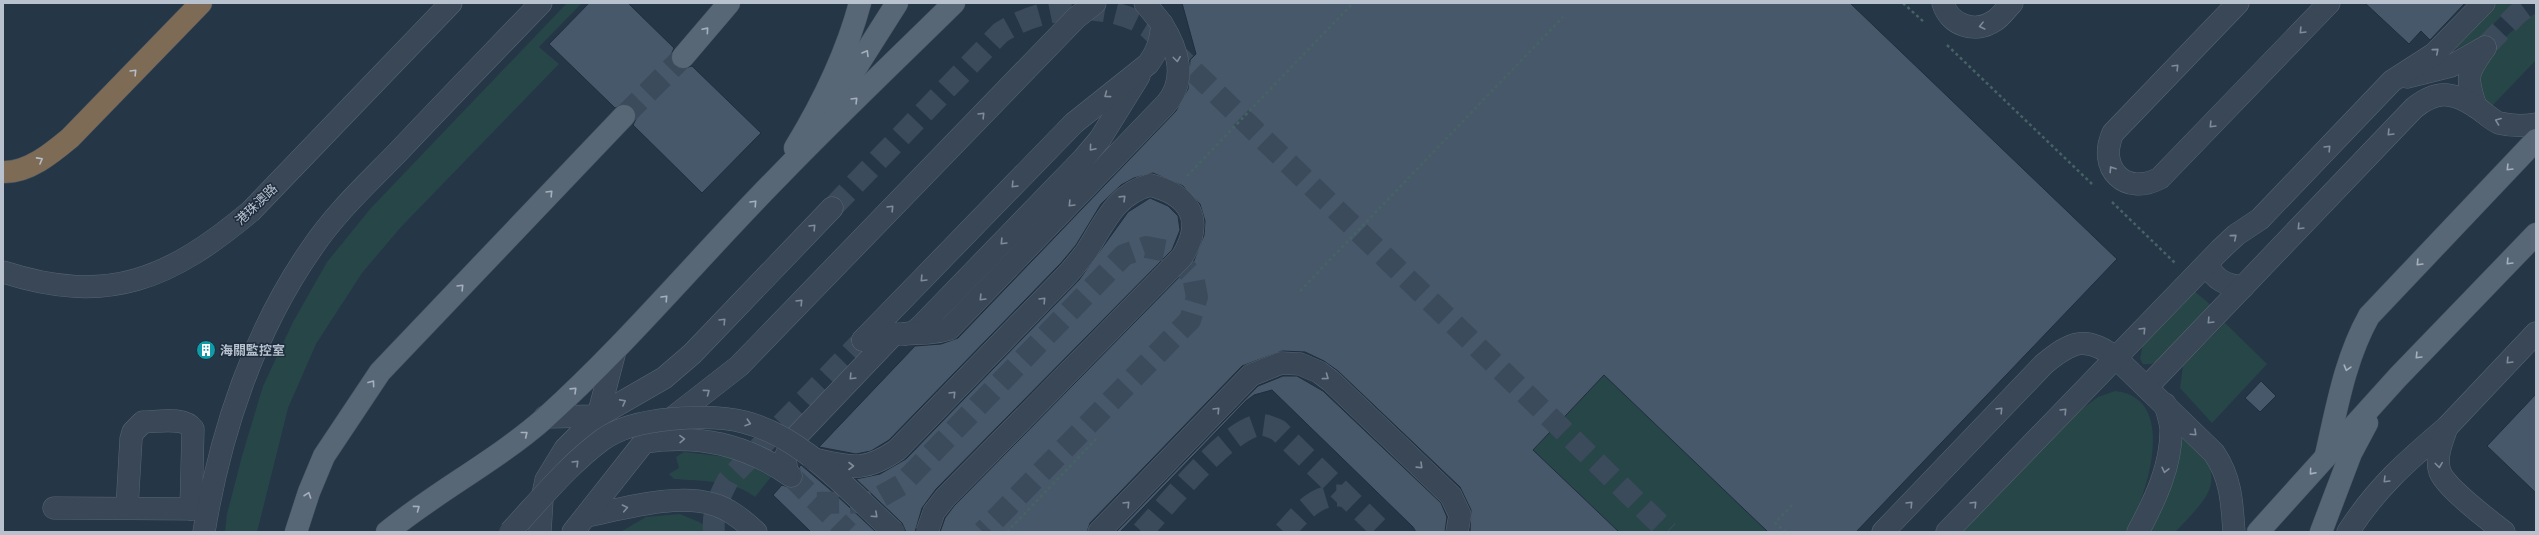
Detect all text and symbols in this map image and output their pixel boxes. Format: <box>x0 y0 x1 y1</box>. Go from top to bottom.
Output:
one-way arrow <box>1978 21 1985 30</box>
one-way arrow <box>2299 26 2307 34</box>
one-way arrow <box>701 27 709 35</box>
one-way arrow <box>2431 49 2439 56</box>
one-way arrow <box>861 50 869 57</box>
one-way arrow <box>1172 56 1181 62</box>
one-way arrow <box>2172 64 2179 72</box>
one-way arrow <box>129 69 137 77</box>
one-way arrow <box>1104 90 1111 97</box>
one-way arrow <box>850 98 858 105</box>
one-way arrow <box>977 112 984 120</box>
one-way arrow <box>2494 118 2501 126</box>
one-way arrow <box>2209 120 2217 128</box>
one-way arrow <box>2387 128 2395 136</box>
one-way arrow <box>1090 143 1097 151</box>
one-way arrow <box>2323 145 2331 153</box>
one-way arrow <box>36 158 43 165</box>
one-way arrow <box>2506 163 2514 171</box>
one-way arrow <box>2110 166 2117 173</box>
street label: 港珠澳路 <box>232 180 282 229</box>
one-way arrow <box>1011 180 1019 188</box>
one-way arrow <box>546 191 553 198</box>
one-way arrow <box>1118 195 1126 203</box>
one-way arrow <box>1069 199 1076 207</box>
one-way arrow <box>749 200 756 208</box>
one-way arrow <box>886 205 894 213</box>
one-way arrow <box>2297 222 2305 230</box>
one-way arrow <box>808 224 816 232</box>
one-way arrow <box>2229 235 2237 242</box>
one-way arrow <box>1000 237 1008 245</box>
one-way arrow <box>2506 257 2514 265</box>
one-way arrow <box>2417 258 2424 265</box>
one-way arrow <box>920 274 928 282</box>
one-way arrow <box>456 285 463 292</box>
one-way arrow <box>979 293 986 301</box>
one-way arrow <box>660 295 667 302</box>
one-way arrow <box>1039 297 1046 305</box>
one-way arrow <box>796 299 803 307</box>
one-way arrow <box>2207 316 2215 324</box>
one-way arrow <box>719 318 726 326</box>
one-way arrow <box>2138 327 2146 335</box>
building icon: 海關監控室 <box>195 339 217 361</box>
place label: 海關監控室 <box>220 342 285 360</box>
one-way arrow <box>2416 351 2423 359</box>
one-way arrow <box>2506 356 2514 364</box>
one-way arrow <box>2343 364 2352 371</box>
one-way arrow <box>849 372 857 380</box>
one-way arrow <box>1322 372 1329 380</box>
one-way arrow <box>367 380 374 387</box>
one-way arrow <box>569 387 577 395</box>
one-way arrow <box>703 390 710 397</box>
one-way arrow <box>949 391 956 399</box>
one-way arrow <box>619 399 626 406</box>
one-way arrow <box>1212 407 1220 415</box>
one-way arrow <box>1995 407 2002 415</box>
one-way arrow <box>2059 408 2067 416</box>
one-way arrow <box>745 418 752 427</box>
one-way arrow <box>2189 428 2197 436</box>
one-way arrow <box>520 432 527 439</box>
one-way arrow <box>680 435 686 443</box>
one-way arrow <box>571 461 579 468</box>
one-way arrow <box>848 462 854 470</box>
one-way arrow <box>1415 462 1423 469</box>
one-way arrow <box>2434 462 2443 468</box>
one-way arrow <box>2161 466 2169 473</box>
one-way arrow <box>2309 467 2316 475</box>
one-way arrow <box>2383 475 2391 483</box>
one-way arrow <box>303 491 312 498</box>
one-way arrow <box>1122 501 1129 509</box>
one-way arrow <box>1905 501 1912 509</box>
one-way arrow <box>1969 501 1977 509</box>
one-way arrow <box>622 504 628 513</box>
one-way arrow <box>413 506 420 513</box>
one-way arrow <box>870 510 878 518</box>

